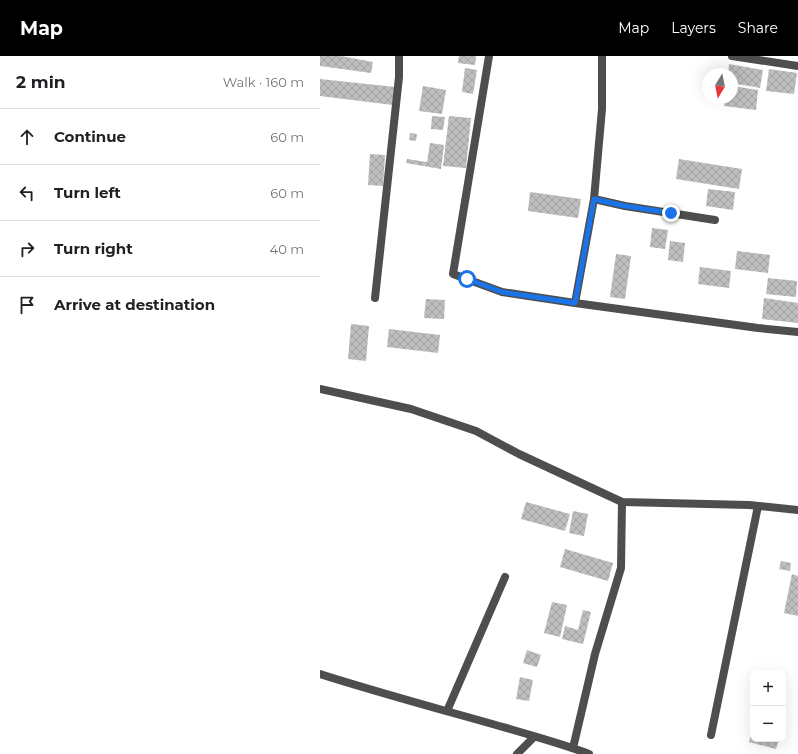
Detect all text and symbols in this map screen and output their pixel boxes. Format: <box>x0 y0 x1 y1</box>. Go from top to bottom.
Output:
text: Map <box>20 17 63 40</box>
text: Map <box>618 19 649 37</box>
text: Layers <box>671 19 716 37</box>
text: Share <box>738 19 778 37</box>
north arrow <box>702 68 738 104</box>
text: 2 min <box>16 72 66 92</box>
text: Walk · 160 m <box>223 74 304 90</box>
icon: ahead <box>16 126 38 148</box>
text: Continue <box>54 127 126 146</box>
text: 60 m <box>270 129 304 145</box>
icon: left <box>16 182 38 204</box>
text: Turn left <box>54 183 121 202</box>
text: 60 m <box>270 185 304 201</box>
route end <box>662 204 680 222</box>
icon: right <box>16 238 38 260</box>
text: Turn right <box>54 239 133 258</box>
text: 40 m <box>270 241 304 257</box>
route start <box>458 270 476 288</box>
icon: arrive <box>16 294 38 316</box>
text: Arrive at destination <box>54 295 215 314</box>
map controls <box>750 670 786 742</box>
button: + <box>750 670 786 706</box>
button: − <box>750 706 786 742</box>

